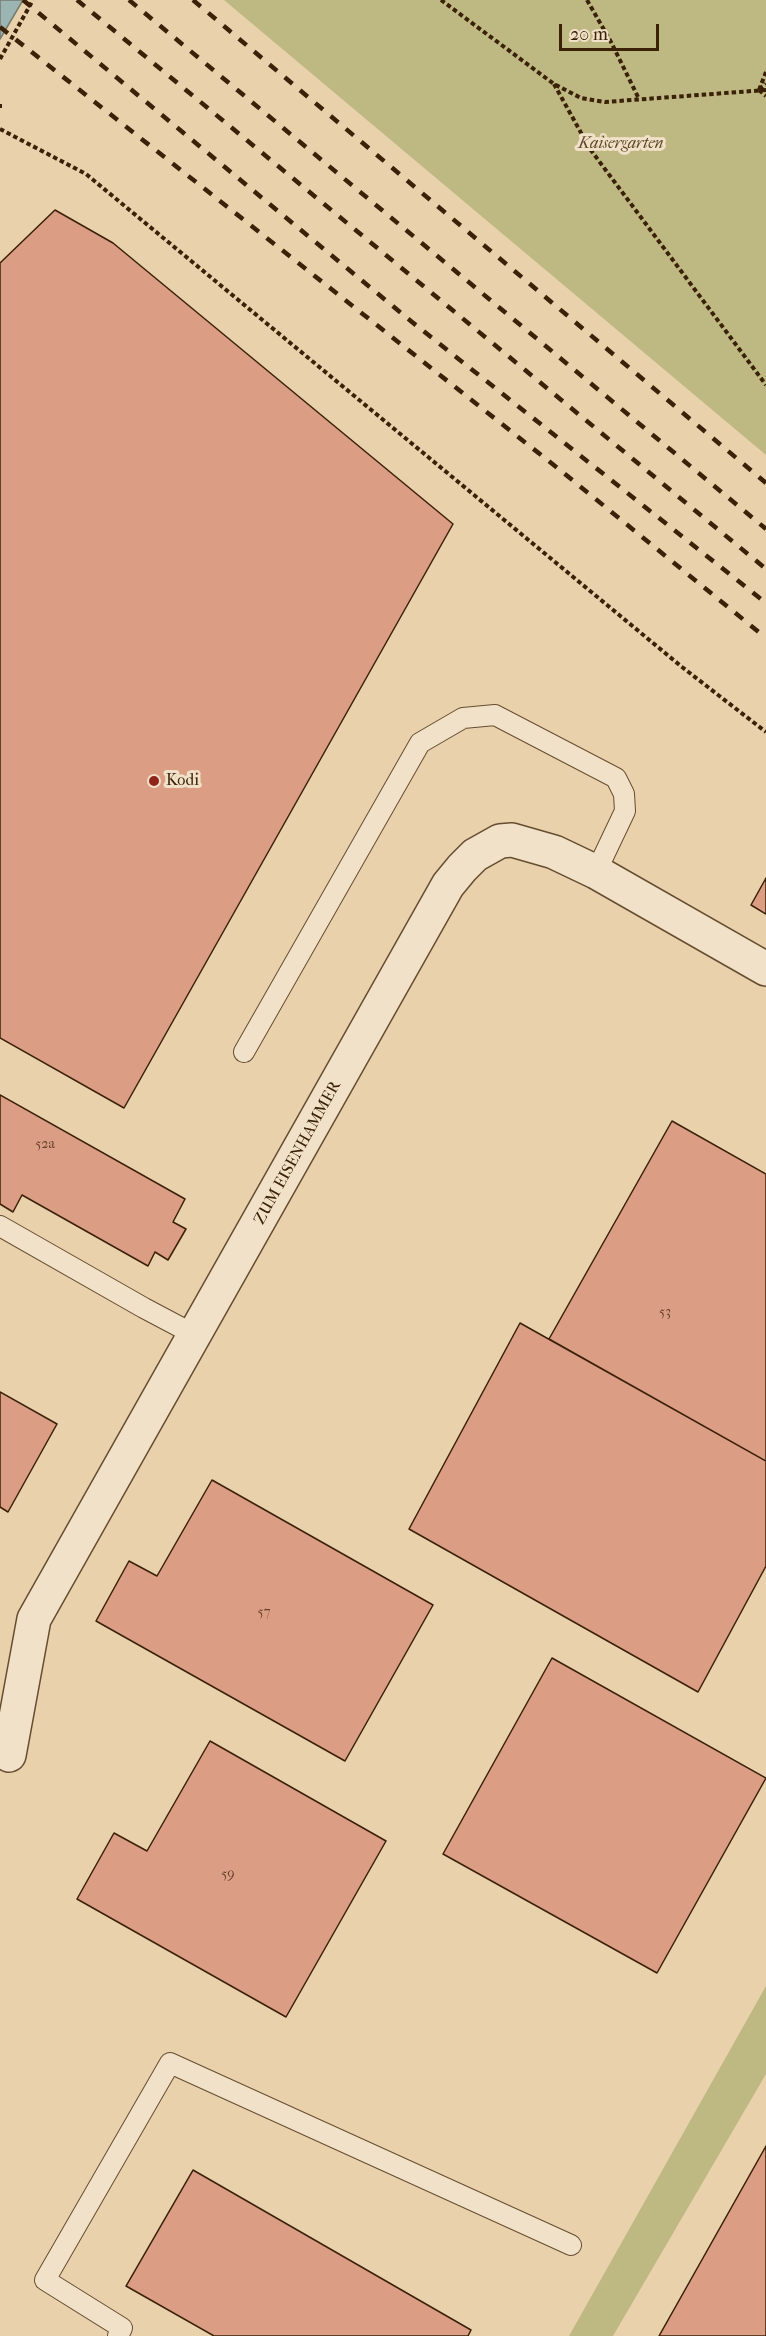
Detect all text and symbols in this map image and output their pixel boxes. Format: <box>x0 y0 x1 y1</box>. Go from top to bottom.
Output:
scale bar <box>562 12 662 50</box>
text: 20 m <box>570 24 608 45</box>
park label: Kaisergarten <box>578 134 664 154</box>
place label: Kodi <box>166 771 199 791</box>
marker: Kodi <box>147 774 161 788</box>
street label: ZUM EISENHAMMER <box>251 1078 345 1228</box>
house number: 52a <box>35 1137 55 1153</box>
house number: 53 <box>659 1305 671 1321</box>
house number: 57 <box>258 1605 270 1621</box>
house number: 59 <box>221 1867 235 1883</box>

